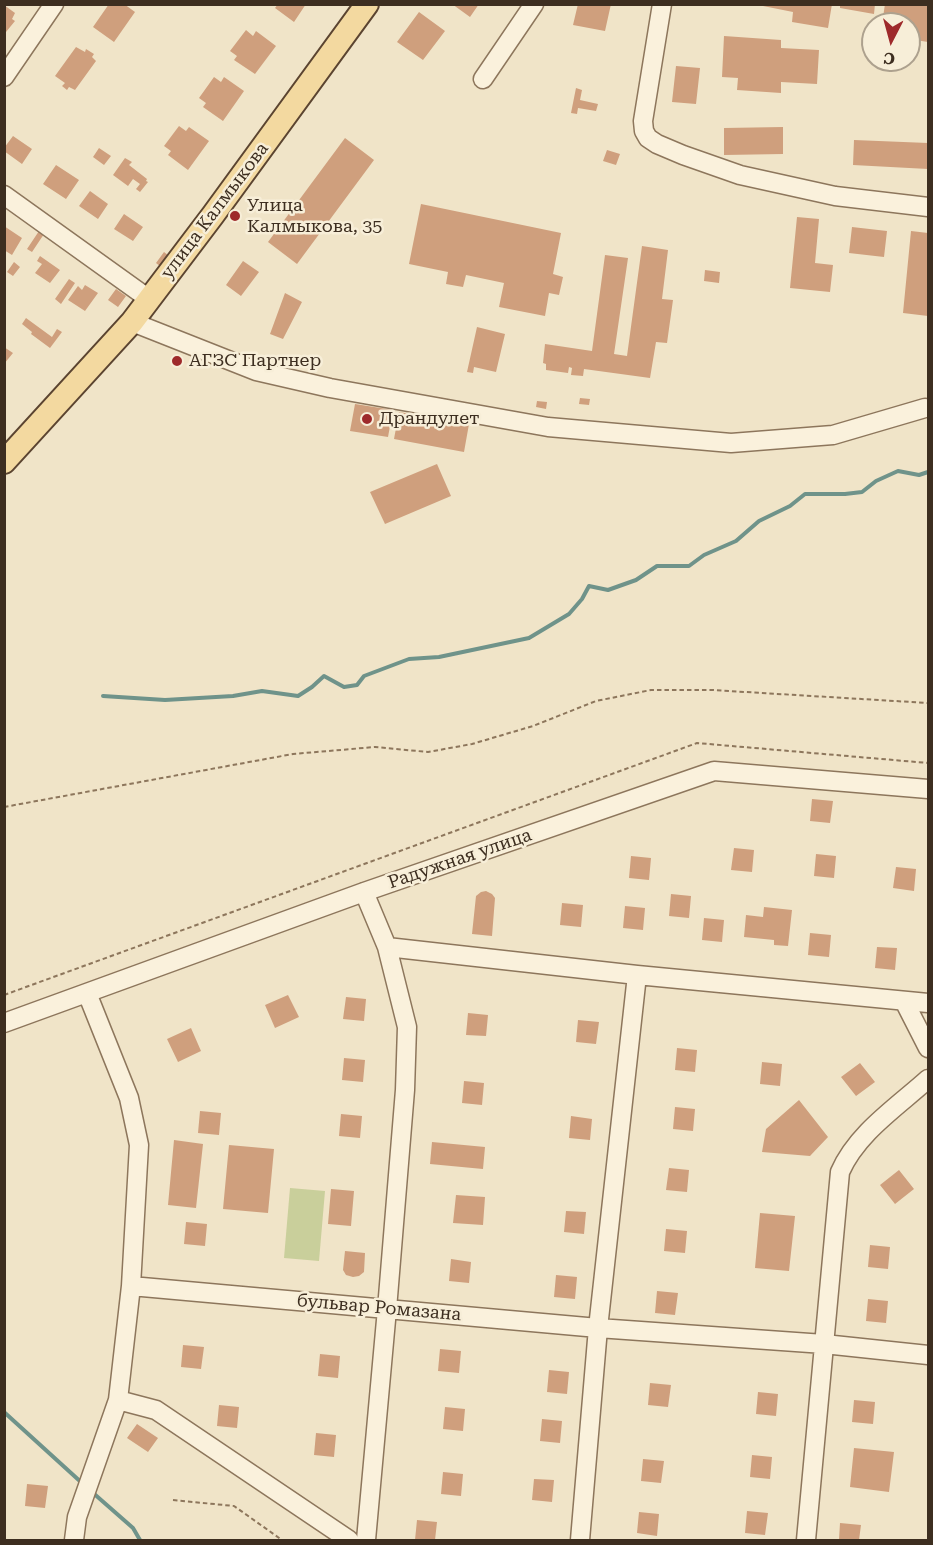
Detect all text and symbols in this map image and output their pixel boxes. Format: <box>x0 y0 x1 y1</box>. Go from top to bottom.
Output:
north arrow <box>861 12 921 72</box>
text: С <box>883 48 896 68</box>
street label: улица Калмыкова <box>157 139 273 283</box>
place label: Улица Калмыкова, 35 <box>247 195 382 238</box>
marker: Улица Калмыкова, 35 <box>228 209 242 223</box>
place label: АГЗС Партнер <box>189 350 321 372</box>
marker: АГЗС Партнер <box>170 354 184 368</box>
place label: Драндулет <box>379 408 479 430</box>
marker: Драндулет <box>360 412 374 426</box>
street label: Радужная улица <box>385 824 535 894</box>
street label: бульвар Ромазана <box>296 1290 462 1326</box>

